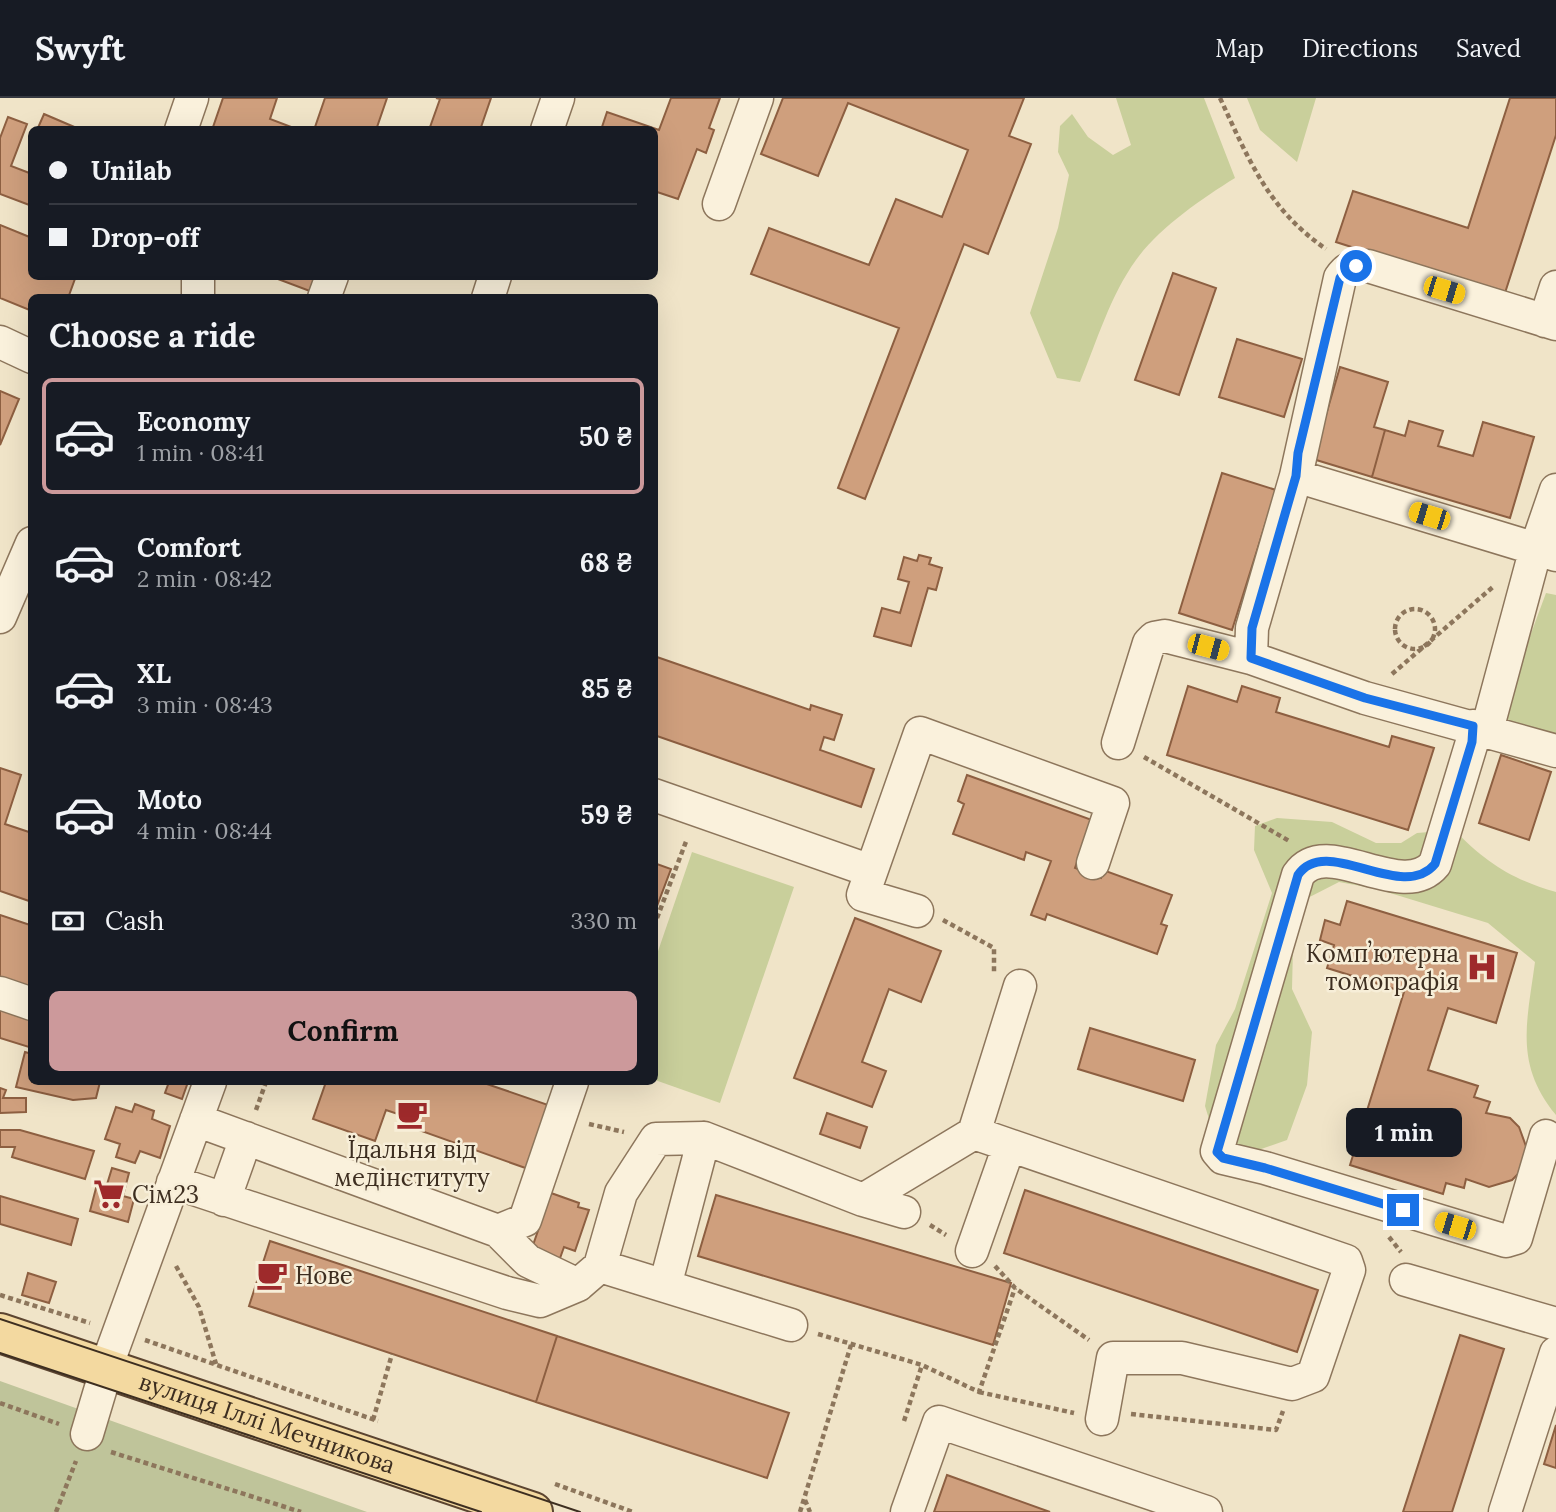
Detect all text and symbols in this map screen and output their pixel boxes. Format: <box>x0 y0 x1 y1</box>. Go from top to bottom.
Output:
text: Swyft <box>35 27 125 69</box>
text: Map <box>1215 33 1264 64</box>
text: Directions <box>1302 33 1418 64</box>
text: Saved <box>1456 33 1521 64</box>
text: Unilab <box>91 154 172 187</box>
text: Drop-off <box>91 221 199 254</box>
route start <box>1340 250 1372 282</box>
car <box>1421 274 1468 306</box>
text: Choose a ride <box>49 315 256 356</box>
icon: car <box>53 405 116 468</box>
text: Economy <box>137 405 250 438</box>
text: 50 ₴ <box>579 420 633 453</box>
text: 1 min · 08:41 <box>137 438 264 467</box>
car <box>1406 500 1453 532</box>
icon: car <box>53 531 116 594</box>
text: Comfort <box>137 531 241 564</box>
text: 68 ₴ <box>580 546 633 579</box>
text: 2 min · 08:42 <box>137 564 272 593</box>
car <box>1185 631 1232 663</box>
icon: car <box>53 657 116 720</box>
text: XL <box>137 657 171 690</box>
text: 85 ₴ <box>581 672 633 705</box>
text: 3 min · 08:43 <box>137 690 273 719</box>
icon: car <box>53 783 116 846</box>
text: Moto <box>137 783 202 816</box>
text: 59 ₴ <box>581 798 633 831</box>
text: 4 min · 08:44 <box>137 816 272 845</box>
icon: cash <box>49 902 87 940</box>
text: Cash <box>105 904 164 937</box>
text: 330 m <box>570 906 637 935</box>
place label: Компʼютерна томографія <box>1306 938 1459 997</box>
hospital icon: Компʼютерна томографія <box>1465 950 1499 984</box>
button: Confirm <box>49 991 637 1071</box>
cafe icon: Їдальня від медінституту <box>395 1097 429 1131</box>
callout: 1 min <box>1345 1108 1461 1158</box>
text: 1 min <box>1375 1118 1433 1147</box>
place label: Їдальня від медінституту <box>334 1134 490 1193</box>
supermarket icon: Сім23 <box>92 1177 126 1211</box>
place label: Сім23 <box>132 1179 199 1210</box>
route end <box>1387 1194 1419 1226</box>
car <box>1432 1210 1479 1242</box>
cafe icon: Нове <box>255 1258 289 1292</box>
place label: Нове <box>295 1260 353 1291</box>
street label: вулиця Іллі Мечникова <box>135 1365 399 1480</box>

